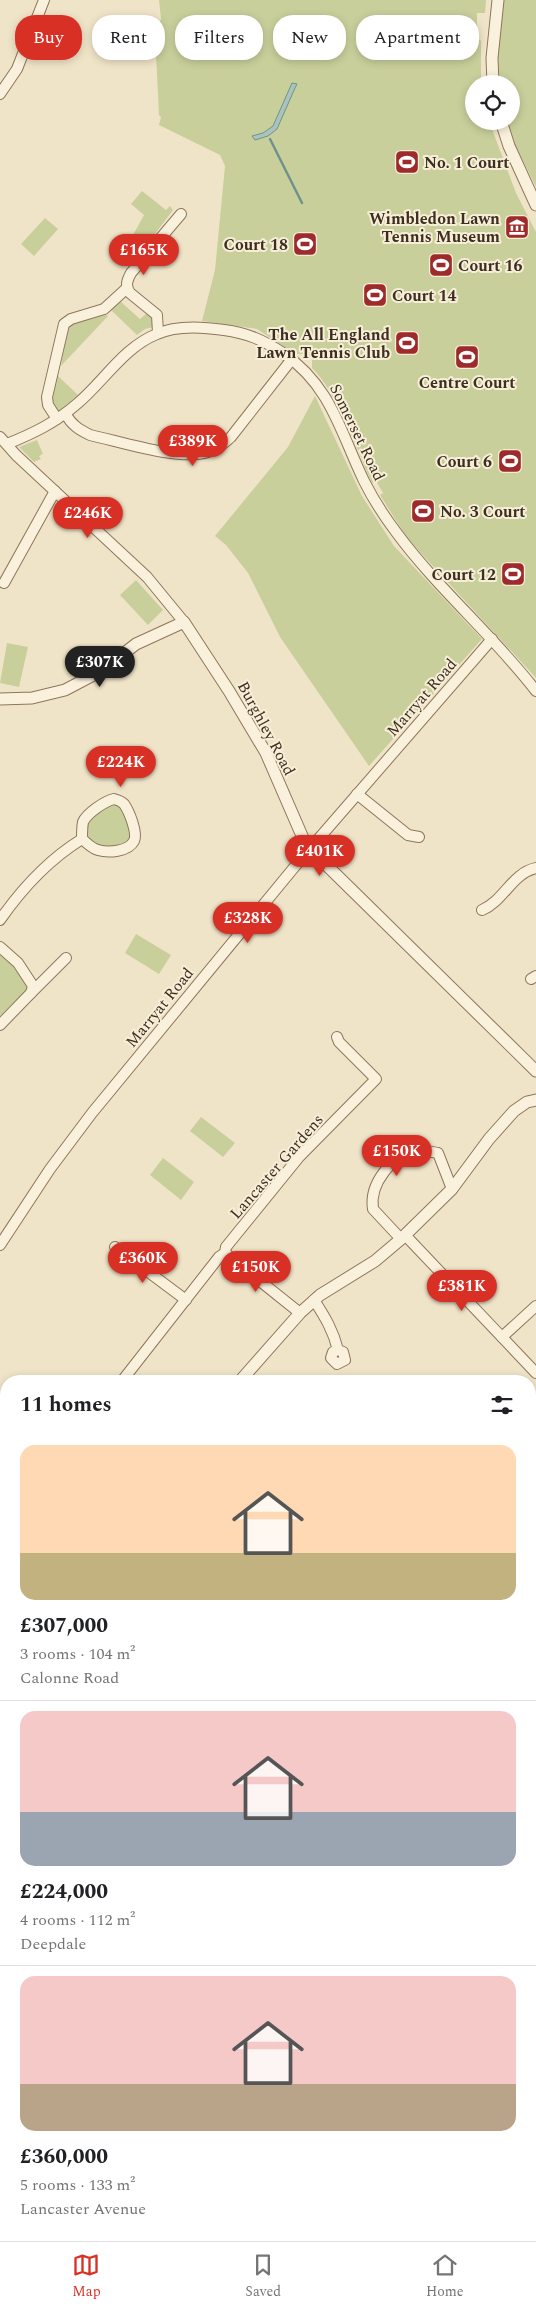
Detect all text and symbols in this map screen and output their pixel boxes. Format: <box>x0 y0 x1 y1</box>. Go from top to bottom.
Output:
chip: Buy <box>15 15 82 60</box>
chip: Rent <box>92 15 165 60</box>
chip: Filters <box>175 15 263 60</box>
chip: New <box>273 15 346 60</box>
chip: Apartment <box>356 15 479 60</box>
map controls <box>465 75 520 130</box>
button: locate <box>465 75 520 130</box>
sports icon: No. 1 Court <box>394 149 420 175</box>
place label: No. 1 Court <box>424 151 509 175</box>
place label: Wimbledon Lawn Tennis Museum <box>369 207 501 249</box>
museum icon: Wimbledon Lawn Tennis Museum <box>504 214 530 240</box>
sports icon: Court 18 <box>292 231 318 257</box>
place label: Court 18 <box>224 233 288 257</box>
pin: £165K <box>109 234 179 276</box>
text: £165K <box>120 238 168 262</box>
sports icon: Court 16 <box>428 252 454 278</box>
place label: Court 16 <box>458 254 523 278</box>
sports icon: Court 14 <box>362 282 388 308</box>
place label: Court 14 <box>392 284 457 308</box>
place label: The All England Lawn Tennis Club <box>256 323 390 365</box>
sports icon: The All England Lawn Tennis Club <box>394 330 420 356</box>
sports icon: Centre Court <box>454 344 480 370</box>
place label: Centre Court <box>419 371 515 395</box>
street label: Somerset Road <box>323 380 391 485</box>
pin: £389K <box>158 424 228 467</box>
text: £389K <box>169 429 217 453</box>
sports icon: Court 6 <box>497 448 523 474</box>
place label: Court 6 <box>436 450 492 474</box>
pin: £246K <box>53 496 123 539</box>
sports icon: No. 3 Court <box>410 498 436 524</box>
place label: No. 3 Court <box>440 500 525 524</box>
text: £246K <box>64 501 112 525</box>
sports icon: Court 12 <box>500 561 526 587</box>
place label: Court 12 <box>432 563 496 587</box>
pin: £307K <box>65 646 135 688</box>
text: £307K <box>76 650 124 674</box>
street label: Marryat Road <box>381 653 463 742</box>
street label: Burghley Road <box>231 677 301 780</box>
pin: £224K <box>86 746 156 788</box>
text: £224K <box>97 750 145 774</box>
pin: £401K <box>285 834 355 877</box>
text: £401K <box>296 839 344 863</box>
pin: £328K <box>213 902 283 944</box>
text: £328K <box>224 906 272 930</box>
street label: Marryat Road <box>120 962 200 1053</box>
street label: Lancaster Gardens <box>224 1109 329 1225</box>
pin: £150K <box>362 1134 432 1177</box>
text: £150K <box>373 1139 421 1163</box>
pin: £360K <box>108 1242 178 1284</box>
text: £360K <box>119 1246 167 1270</box>
pin: £150K <box>221 1250 291 1293</box>
text: £150K <box>232 1255 280 1279</box>
pin: £381K <box>427 1270 497 1312</box>
text: £381K <box>438 1274 486 1298</box>
text: 11 homes <box>20 1389 112 1421</box>
icon: filters <box>488 1391 516 1419</box>
icon: home <box>223 1478 313 1568</box>
text: £307,000 <box>20 1610 108 1642</box>
text: 3 rooms · 104 m² <box>20 1642 135 1666</box>
text: Calonne Road <box>20 1666 119 1690</box>
icon: home <box>223 1743 313 1833</box>
text: £224,000 <box>20 1876 108 1908</box>
text: 4 rooms · 112 m² <box>20 1908 135 1932</box>
text: Deepdale <box>20 1932 86 1956</box>
icon: home <box>223 2008 313 2098</box>
text: £360,000 <box>20 2141 108 2173</box>
text: 5 rooms · 133 m² <box>20 2173 135 2197</box>
text: Lancaster Avenue <box>20 2197 146 2221</box>
tab: Map <box>72 2251 101 2302</box>
tab: Saved <box>245 2251 281 2302</box>
tab: Home <box>426 2251 464 2302</box>

